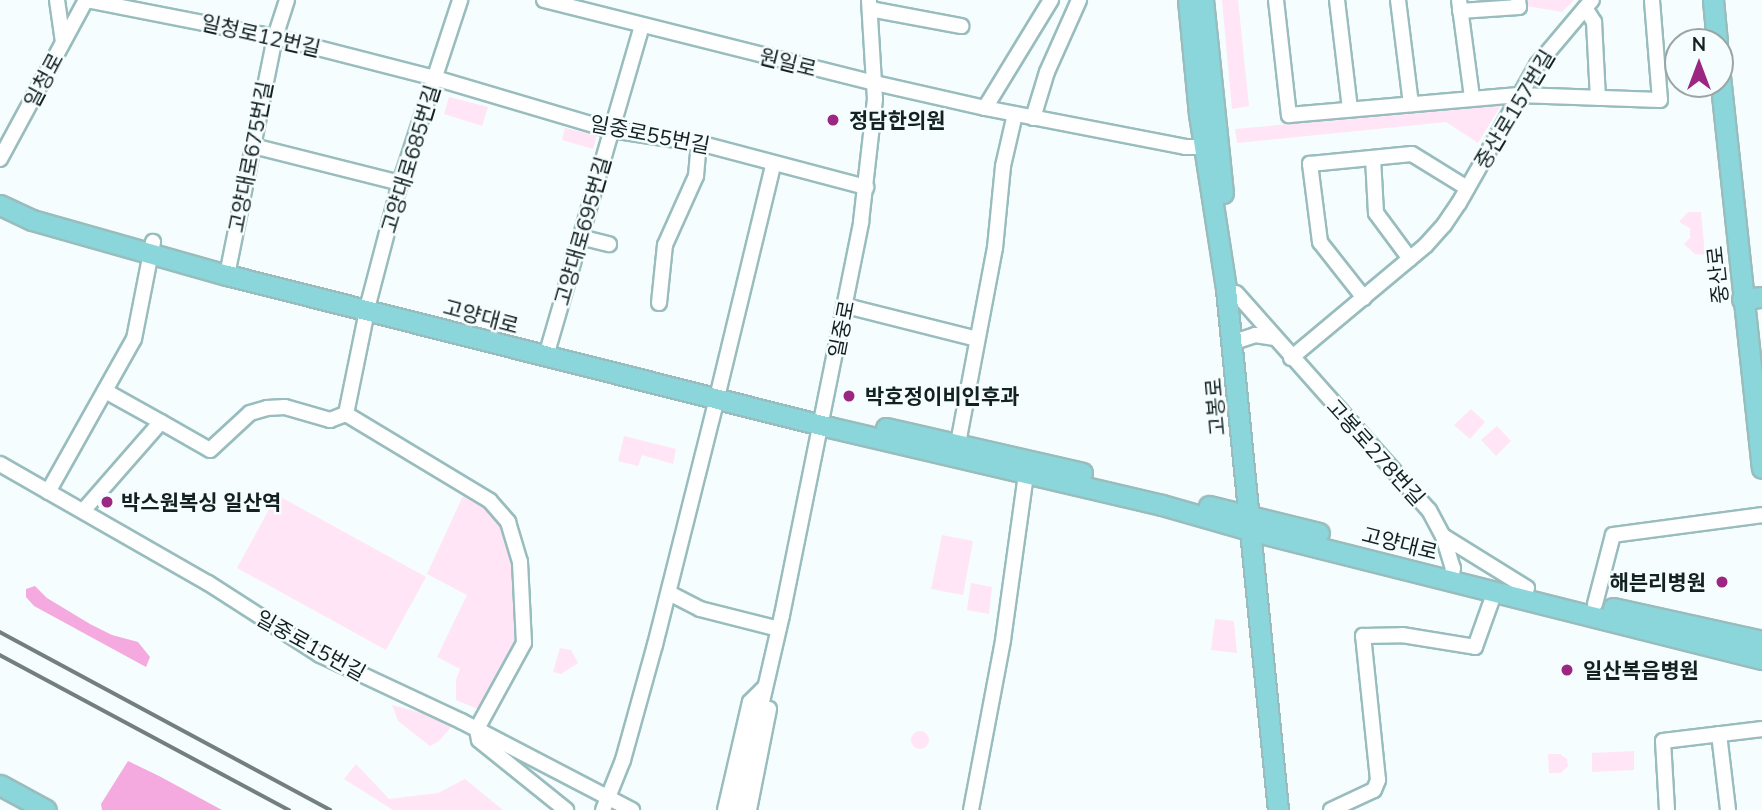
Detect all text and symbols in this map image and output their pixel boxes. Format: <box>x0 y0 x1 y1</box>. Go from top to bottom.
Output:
street label: 일청로12번길 <box>199 9 323 61</box>
north arrow <box>1664 28 1734 98</box>
text: N <box>1692 32 1706 56</box>
street label: 원일로 <box>757 43 819 81</box>
street label: 중산로157번길 <box>1469 45 1559 173</box>
street label: 일청로 <box>18 48 68 112</box>
street label: 고양대로675번길 <box>223 79 277 235</box>
street label: 고양대로685번길 <box>375 82 445 236</box>
place label: 정담한의원 <box>849 107 946 133</box>
street label: 일중로55번길 <box>588 110 712 158</box>
marker: 정담한의원 <box>823 110 843 130</box>
street label: 고양대로695번길 <box>549 154 615 308</box>
street label: 중산로 <box>1701 245 1733 305</box>
street label: 고양대로 <box>440 294 522 338</box>
street label: 일중로 <box>823 298 859 360</box>
street label: 고봉로 <box>1200 377 1230 437</box>
place label: 박호정이비인후과 <box>865 383 1020 409</box>
marker: 박호정이비인후과 <box>839 386 859 406</box>
street label: 고봉로278번길 <box>1322 394 1430 510</box>
place label: 박스원복싱 일산역 <box>121 489 281 515</box>
marker: 박스원복싱 일산역 <box>99 494 115 510</box>
street label: 고양대로 <box>1359 521 1441 565</box>
place label: 해븐리병원 <box>1609 569 1706 595</box>
marker: 해븐리병원 <box>1712 572 1732 592</box>
street label: 일중로15번길 <box>252 604 370 686</box>
place label: 일산복음병원 <box>1583 657 1699 683</box>
marker: 일산복음병원 <box>1557 660 1577 680</box>

